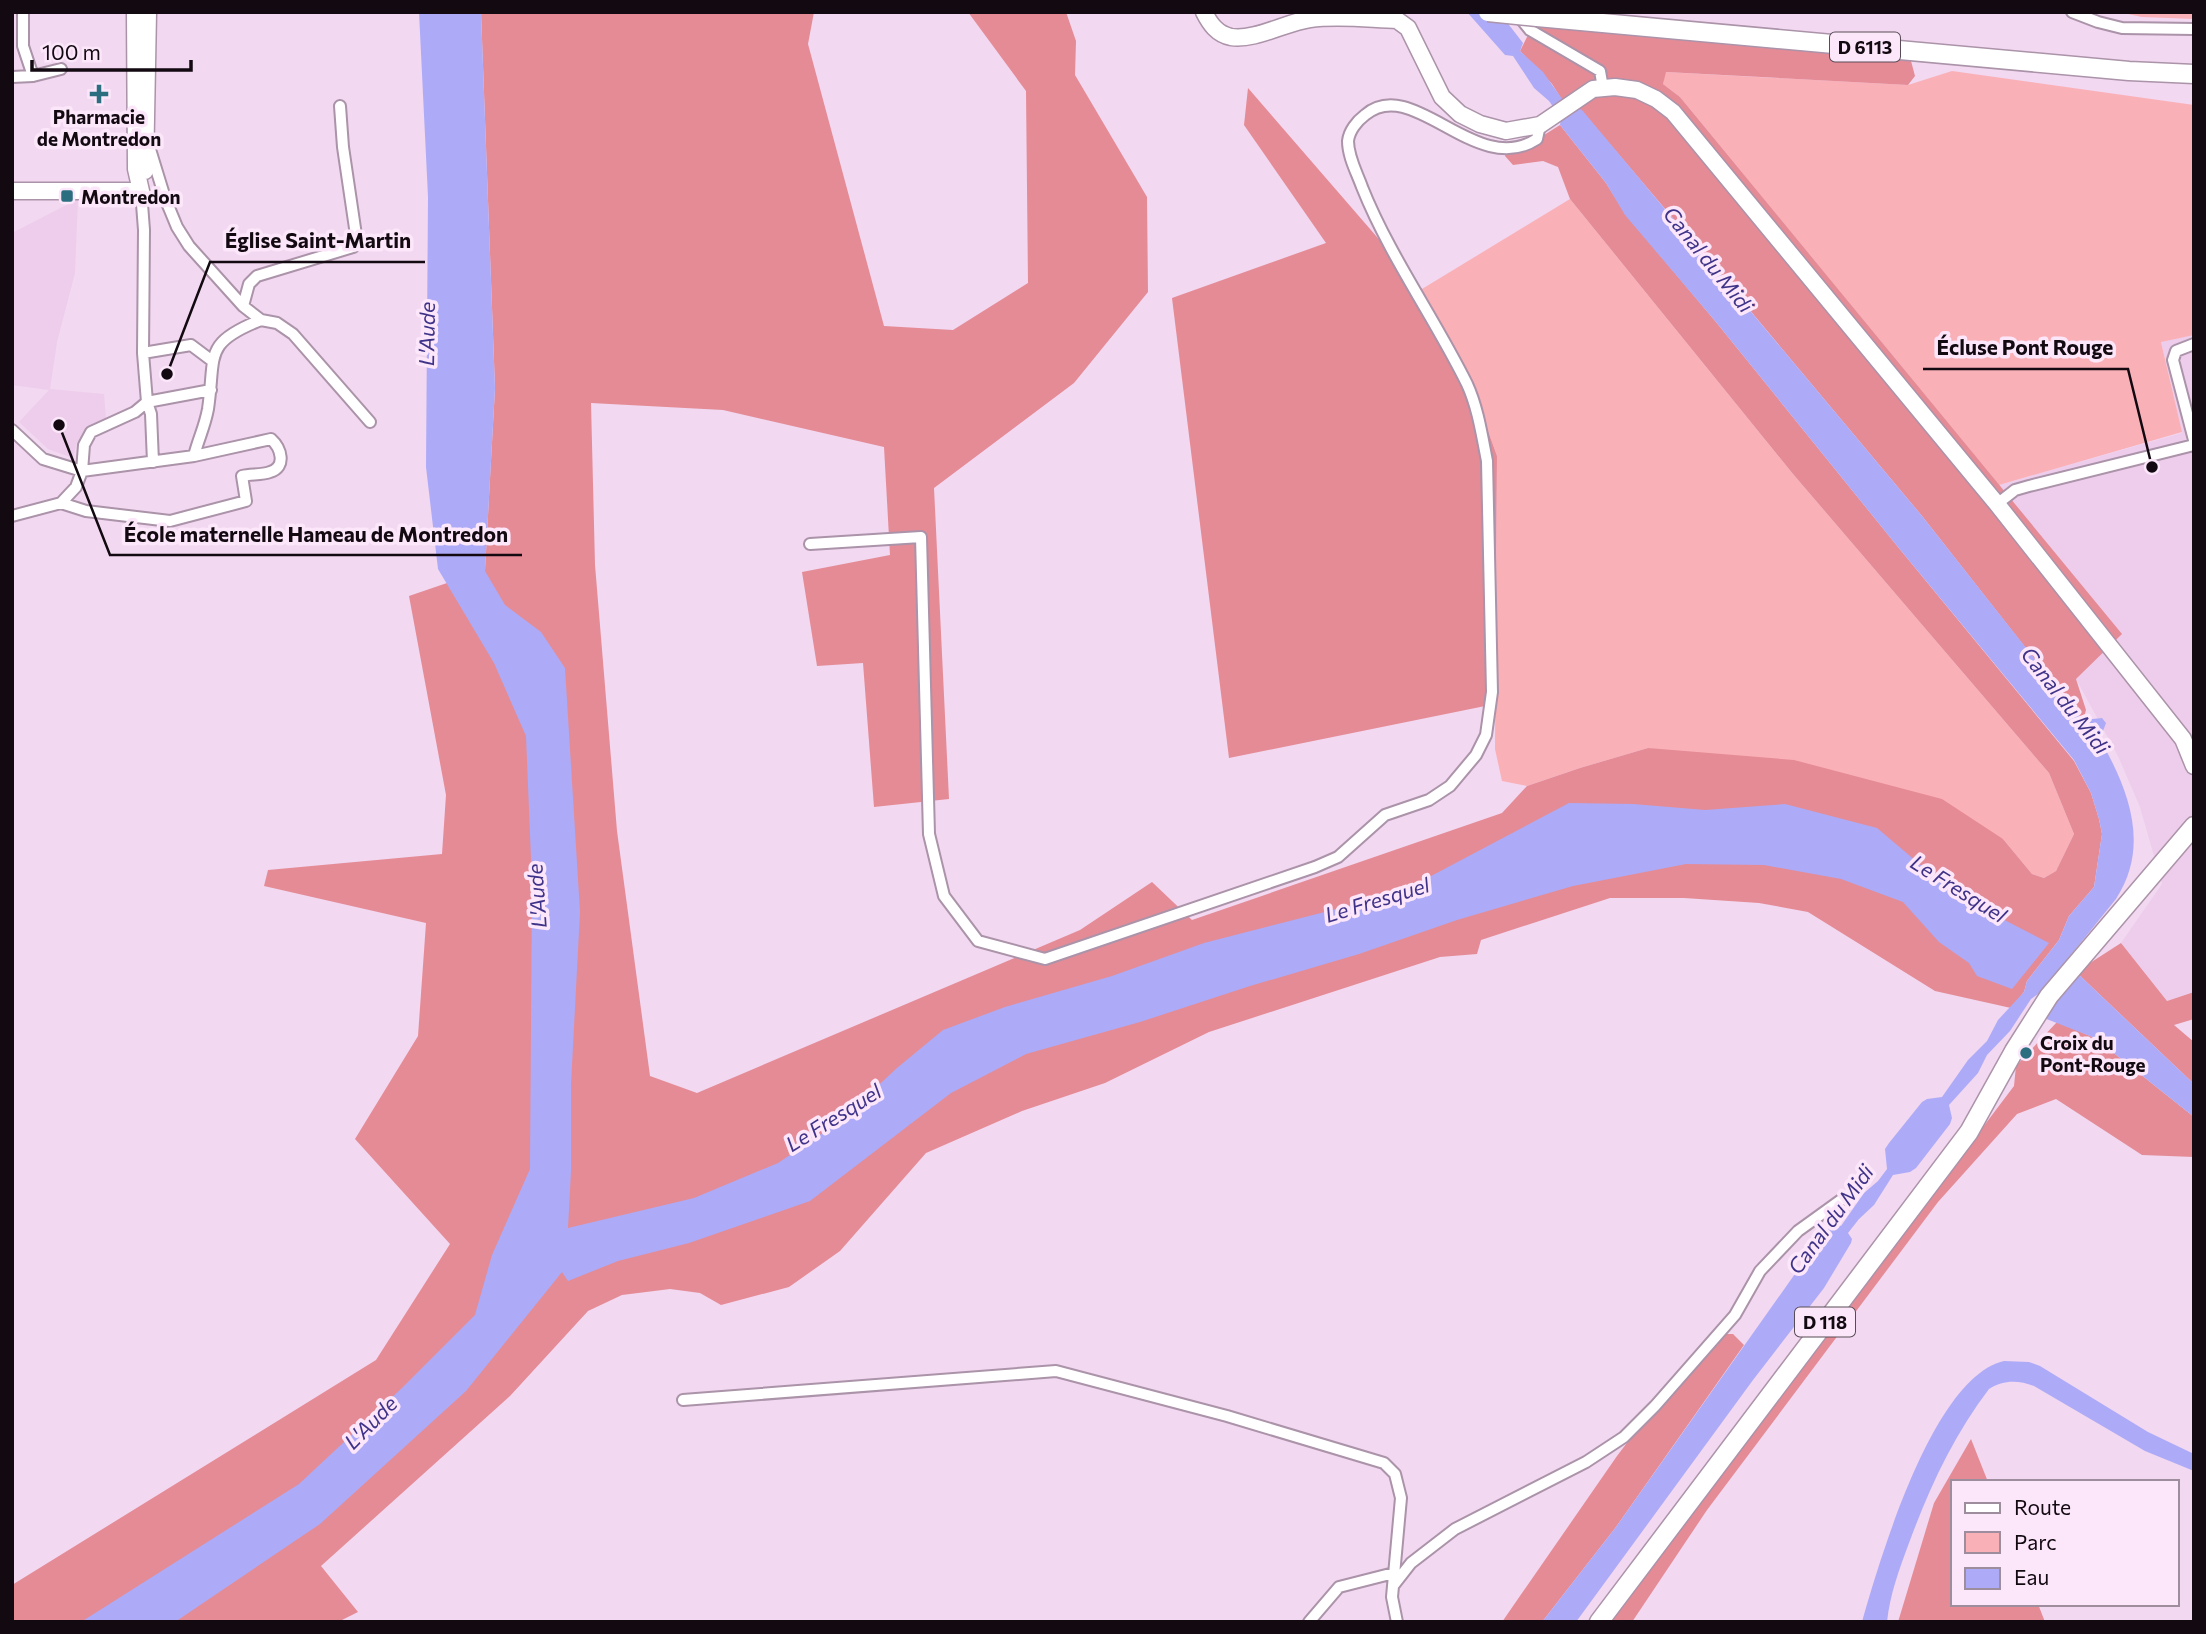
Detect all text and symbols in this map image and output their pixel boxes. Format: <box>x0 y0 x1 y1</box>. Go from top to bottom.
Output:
scale bar <box>32 28 191 72</box>
road number: D 6113 <box>1830 32 1900 62</box>
text: 100 m <box>42 39 101 64</box>
marker: Pharmacie de Montredon <box>91 86 107 102</box>
place label: Pharmacie de Montredon <box>37 105 161 150</box>
place label: Montredon <box>81 185 181 208</box>
marker: Montredon <box>59 188 75 204</box>
water label: Canal du Midi <box>1659 201 1760 317</box>
callout: Église Saint-Martin <box>210 220 425 262</box>
text: Église Saint-Martin <box>225 227 411 252</box>
water label: L'Aude <box>413 302 439 366</box>
callout: Écluse Pont Rouge <box>1923 327 2128 369</box>
text: Écluse Pont Rouge <box>1937 334 2113 359</box>
callout: École maternelle Hameau de Montredon <box>110 513 522 555</box>
text: École maternelle Hameau de Montredon <box>124 521 508 546</box>
water label: Canal du Midi <box>2017 642 2116 759</box>
water label: Le Fresquel <box>1907 849 2012 928</box>
water label: L'Aude <box>521 863 551 929</box>
water label: Le Fresquel <box>1322 871 1433 927</box>
place label: Croix du Pont-Rouge <box>2040 1031 2145 1076</box>
marker: Croix du Pont-Rouge <box>2018 1045 2034 1061</box>
water label: Le Fresquel <box>781 1077 886 1156</box>
water label: Canal du Midi <box>1782 1159 1878 1278</box>
road number: D 118 <box>1795 1308 1855 1336</box>
water label: L'Aude <box>338 1390 402 1454</box>
legend <box>1951 1480 2178 1606</box>
text: Route <box>2014 1494 2071 1519</box>
text: Parc <box>2014 1529 2057 1554</box>
text: Eau <box>2014 1564 2049 1589</box>

